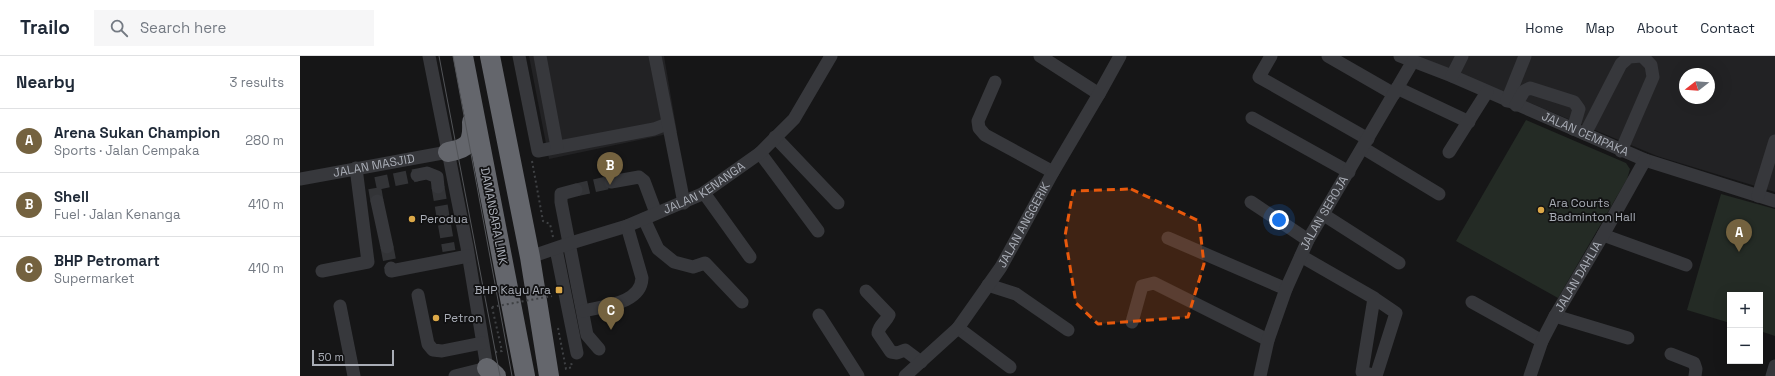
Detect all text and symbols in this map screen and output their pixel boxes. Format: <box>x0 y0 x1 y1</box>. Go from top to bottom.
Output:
search box <box>94 10 374 46</box>
text: Trailo <box>20 15 70 40</box>
icon: search <box>108 17 130 39</box>
text: Search here <box>140 18 226 37</box>
text: Home <box>1525 19 1563 37</box>
text: Map <box>1585 19 1615 37</box>
text: About <box>1637 19 1678 37</box>
text: Contact <box>1700 19 1755 37</box>
north arrow <box>1679 68 1715 104</box>
text: Nearby <box>16 71 75 93</box>
text: 3 results <box>230 74 284 91</box>
street label: JALAN CEMPAKA <box>1539 108 1632 160</box>
text: Arena Sukan Champion <box>54 123 220 142</box>
text: A <box>25 132 33 149</box>
text: 280 m <box>245 132 284 149</box>
text: Sports · Jalan Cempaka <box>54 142 199 159</box>
street label: JALAN MASJID <box>332 150 416 181</box>
pin: B <box>597 152 623 185</box>
street label: JALAN KENANGA <box>661 158 749 218</box>
street label: DAMANSARA LINK <box>477 166 511 267</box>
street label: JALAN SEROJA <box>1296 173 1352 253</box>
street label: JALAN ANGGERIK <box>994 179 1054 271</box>
text: Shell <box>54 187 89 206</box>
place label: Ara Courts Badminton Hall <box>1549 195 1636 225</box>
text: B <box>25 196 33 213</box>
text: 410 m <box>248 196 284 213</box>
marker: Ara Courts Badminton Hall <box>1536 205 1546 215</box>
text: Fuel · Jalan Kenanga <box>54 206 180 223</box>
your location <box>1269 210 1289 230</box>
place label: Perodua <box>420 211 468 227</box>
marker: Perodua <box>407 214 417 224</box>
pin: A <box>1726 219 1752 252</box>
street label: JALAN DAHLIA <box>1551 238 1606 315</box>
text: BHP Petromart <box>54 251 160 270</box>
text: C <box>25 260 33 277</box>
text: 410 m <box>248 260 284 277</box>
text: Supermarket <box>54 270 135 287</box>
place label: BHP Kayu Ara <box>474 282 551 298</box>
marker: BHP Kayu Ara <box>554 285 564 295</box>
map controls <box>1727 292 1763 364</box>
button: + <box>1727 292 1763 328</box>
pin: C <box>598 297 624 330</box>
place label: Petron <box>444 310 483 326</box>
marker: Petron <box>431 313 441 323</box>
button: − <box>1727 328 1763 364</box>
scale bar <box>312 348 394 367</box>
text: 50 m <box>318 350 344 364</box>

